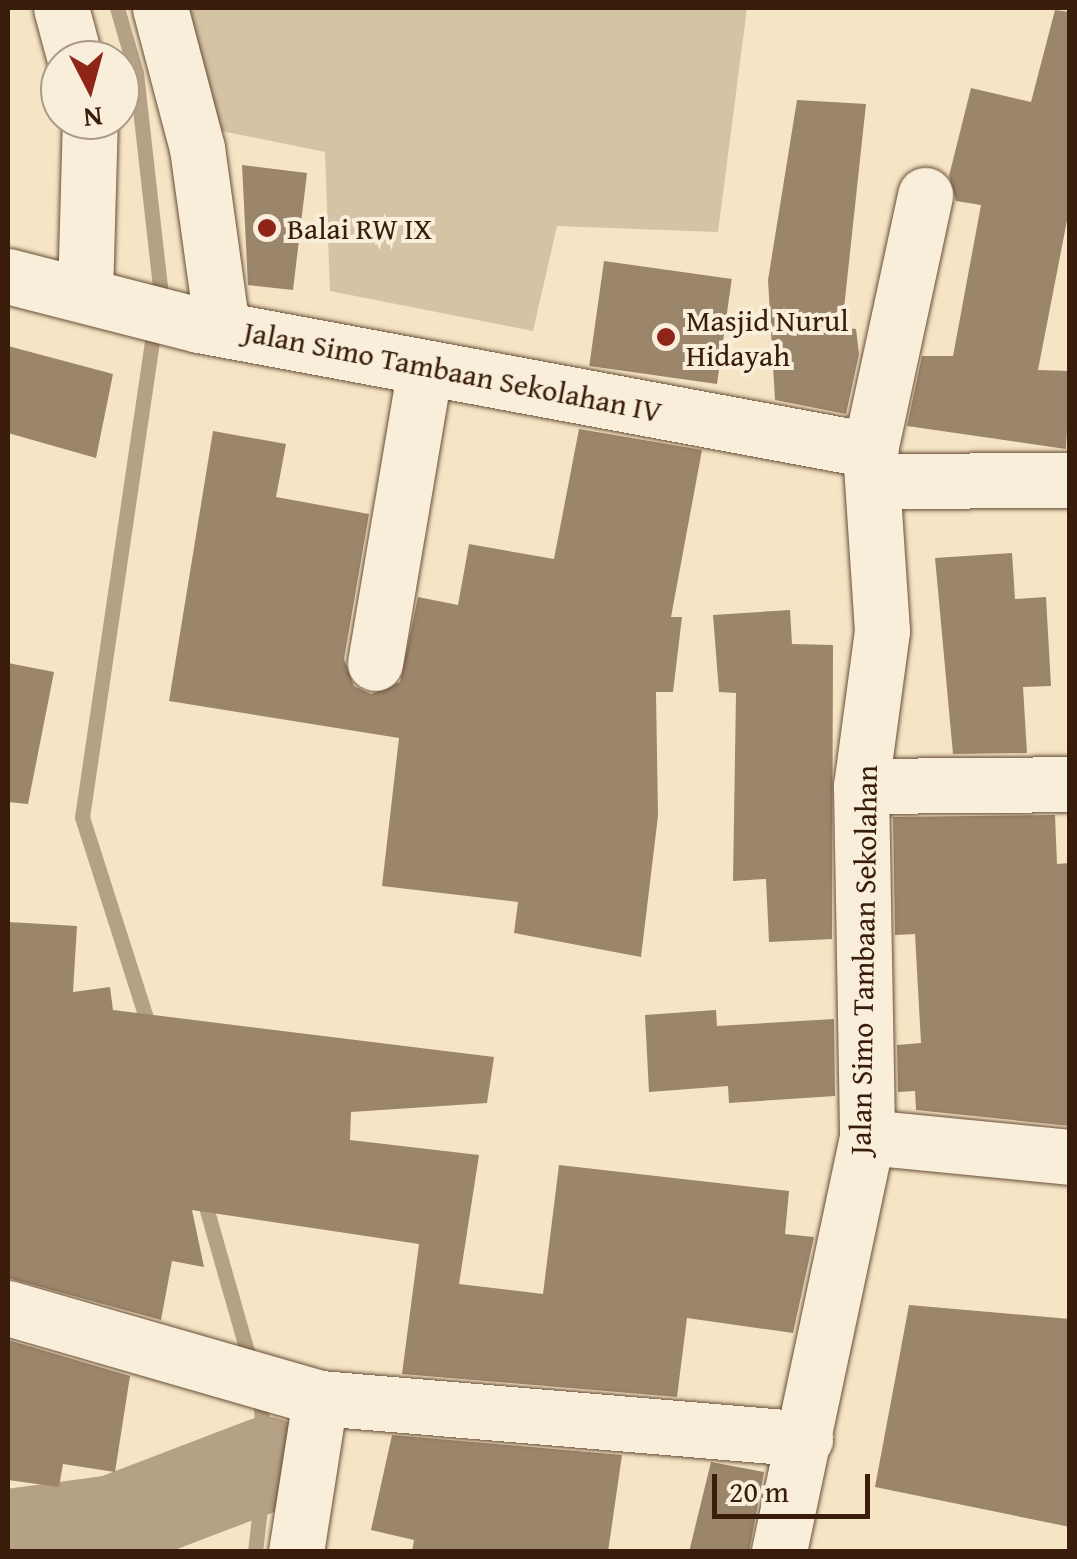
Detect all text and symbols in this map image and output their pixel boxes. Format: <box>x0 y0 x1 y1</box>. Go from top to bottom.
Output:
north arrow <box>40 40 140 140</box>
text: N <box>82 97 104 140</box>
place label: Balai RW IX <box>287 210 432 246</box>
marker: Balai RW IX <box>256 217 278 239</box>
place label: Masjid Nurul Hidayah <box>686 302 849 372</box>
street label: Jalan Simo Tambaan Sekolahan IV <box>241 313 665 429</box>
marker: Masjid Nurul Hidayah <box>655 326 677 348</box>
street label: Jalan Simo Tambaan Sekolahan <box>842 765 884 1155</box>
scale bar <box>717 1454 874 1516</box>
text: 20 m <box>729 1469 789 1513</box>

